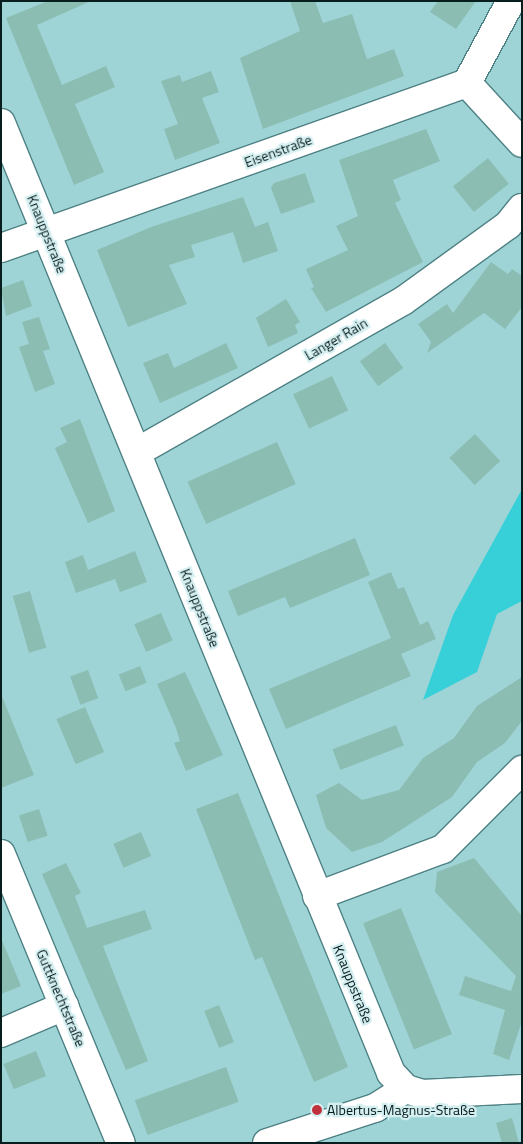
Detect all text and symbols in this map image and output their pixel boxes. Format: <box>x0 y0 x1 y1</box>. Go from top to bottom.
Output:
street label: Eisenstraße <box>242 131 314 171</box>
street label: Knauppstraße <box>24 192 70 276</box>
street label: Langer Rain <box>302 314 370 364</box>
street label: Knauppstraße <box>177 566 223 650</box>
street label: Knauppstraße <box>330 942 376 1026</box>
street label: Guttknechtstraße <box>33 947 89 1049</box>
place label: Albertus-Magnus-Straße <box>327 1102 475 1118</box>
marker: Albertus-Magnus-Straße <box>311 1104 323 1116</box>

